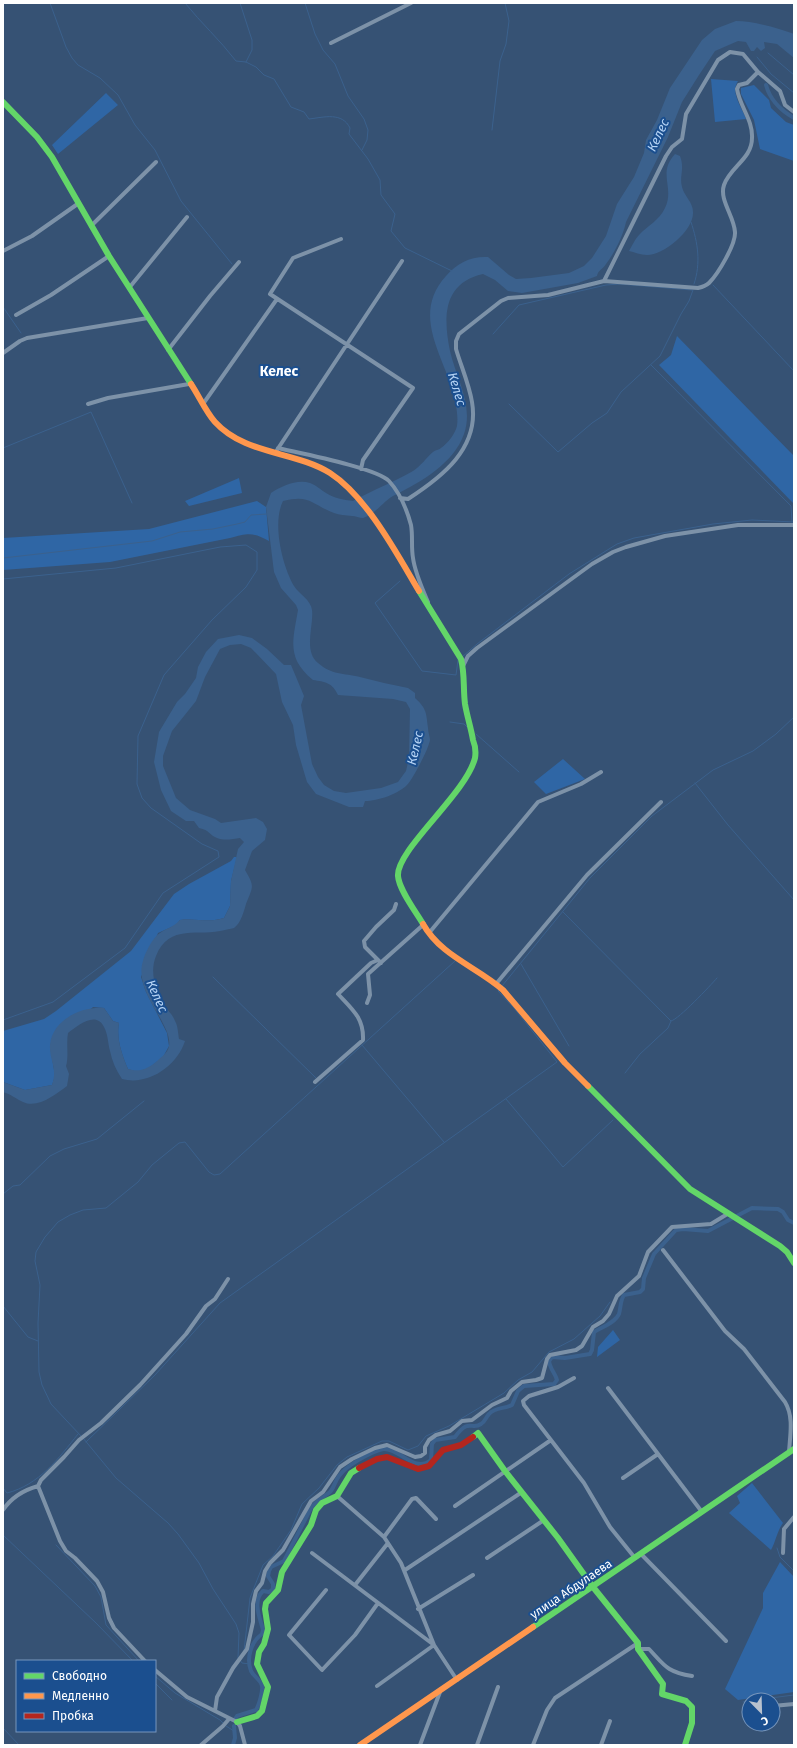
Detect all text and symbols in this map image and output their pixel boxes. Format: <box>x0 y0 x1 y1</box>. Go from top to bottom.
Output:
water label: Келес <box>644 115 672 154</box>
district label: Келес <box>260 363 299 380</box>
water label: Келес <box>445 370 469 408</box>
water label: Келес <box>404 729 426 766</box>
water label: Келес <box>143 977 171 1016</box>
street label: улица Абдулаева <box>527 1556 615 1622</box>
legend <box>16 1660 156 1732</box>
text: Свободно <box>52 1669 107 1683</box>
text: Медленно <box>52 1689 109 1703</box>
north arrow <box>741 1692 781 1732</box>
text: Пробка <box>52 1709 94 1723</box>
text: С <box>759 1714 770 1728</box>

